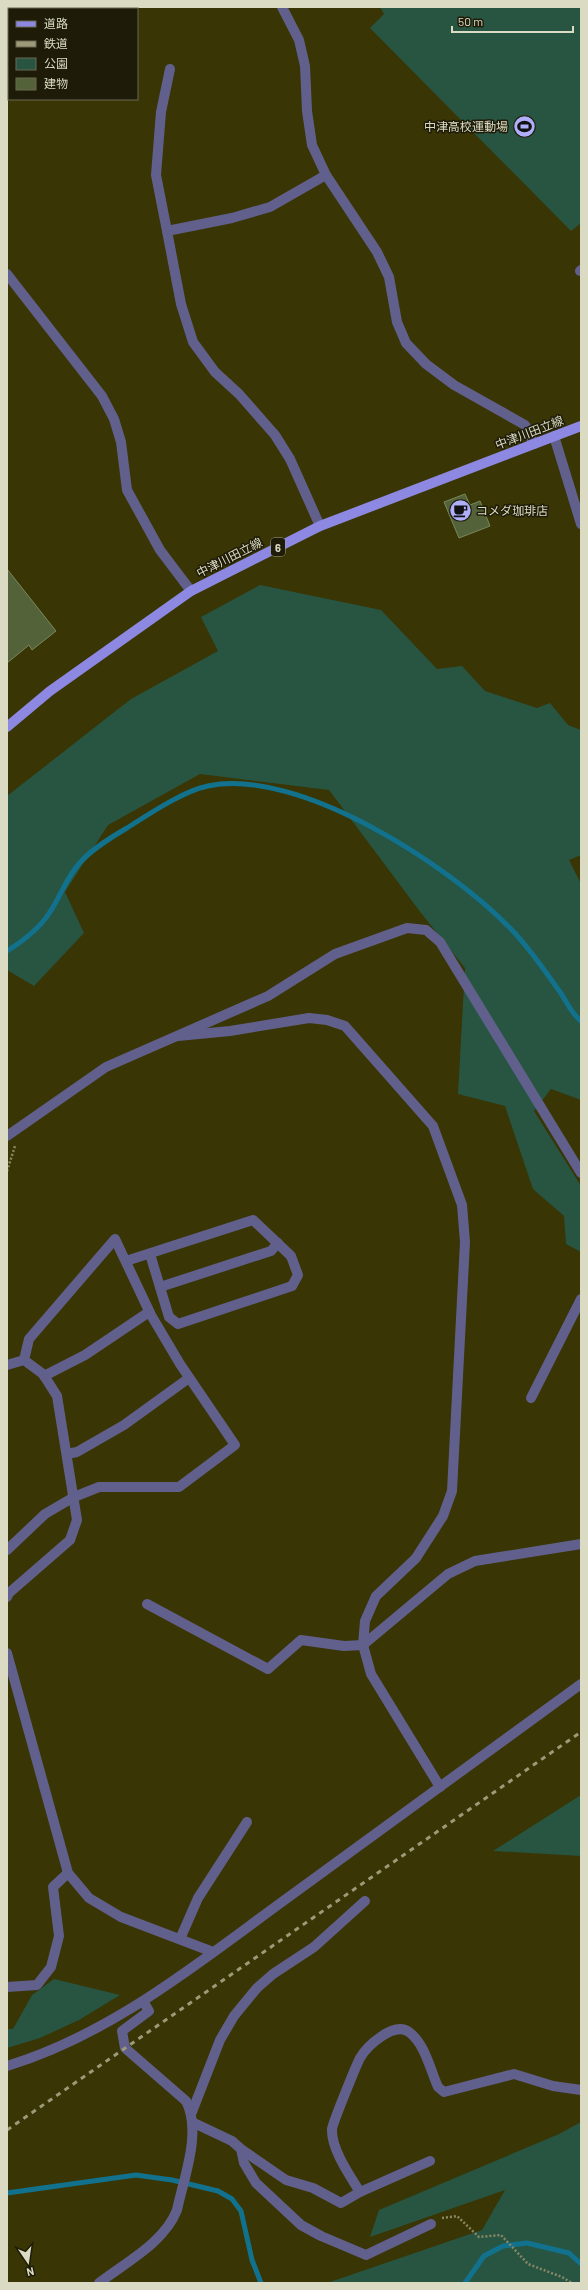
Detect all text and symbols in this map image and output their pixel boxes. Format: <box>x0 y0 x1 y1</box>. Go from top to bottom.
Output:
legend <box>8 8 138 100</box>
scale bar <box>452 8 573 34</box>
text: 50 m <box>458 14 483 28</box>
text: 道路 <box>44 16 68 30</box>
text: 鉄道 <box>44 36 68 50</box>
text: 公園 <box>44 56 68 70</box>
text: 建物 <box>44 76 68 90</box>
sports icon: 中津高校運動場 <box>511 113 537 139</box>
place label: 中津高校運動場 <box>424 119 508 133</box>
street label: 中津川田立線 <box>493 413 565 451</box>
cafe icon: コメダ珈琲店 <box>447 497 473 523</box>
place label: コメダ珈琲店 <box>476 503 548 517</box>
street label: 中津川田立線 <box>194 534 264 580</box>
road number: 6 <box>271 538 285 556</box>
north arrow <box>8 2242 48 2282</box>
text: N <box>25 2265 35 2279</box>

